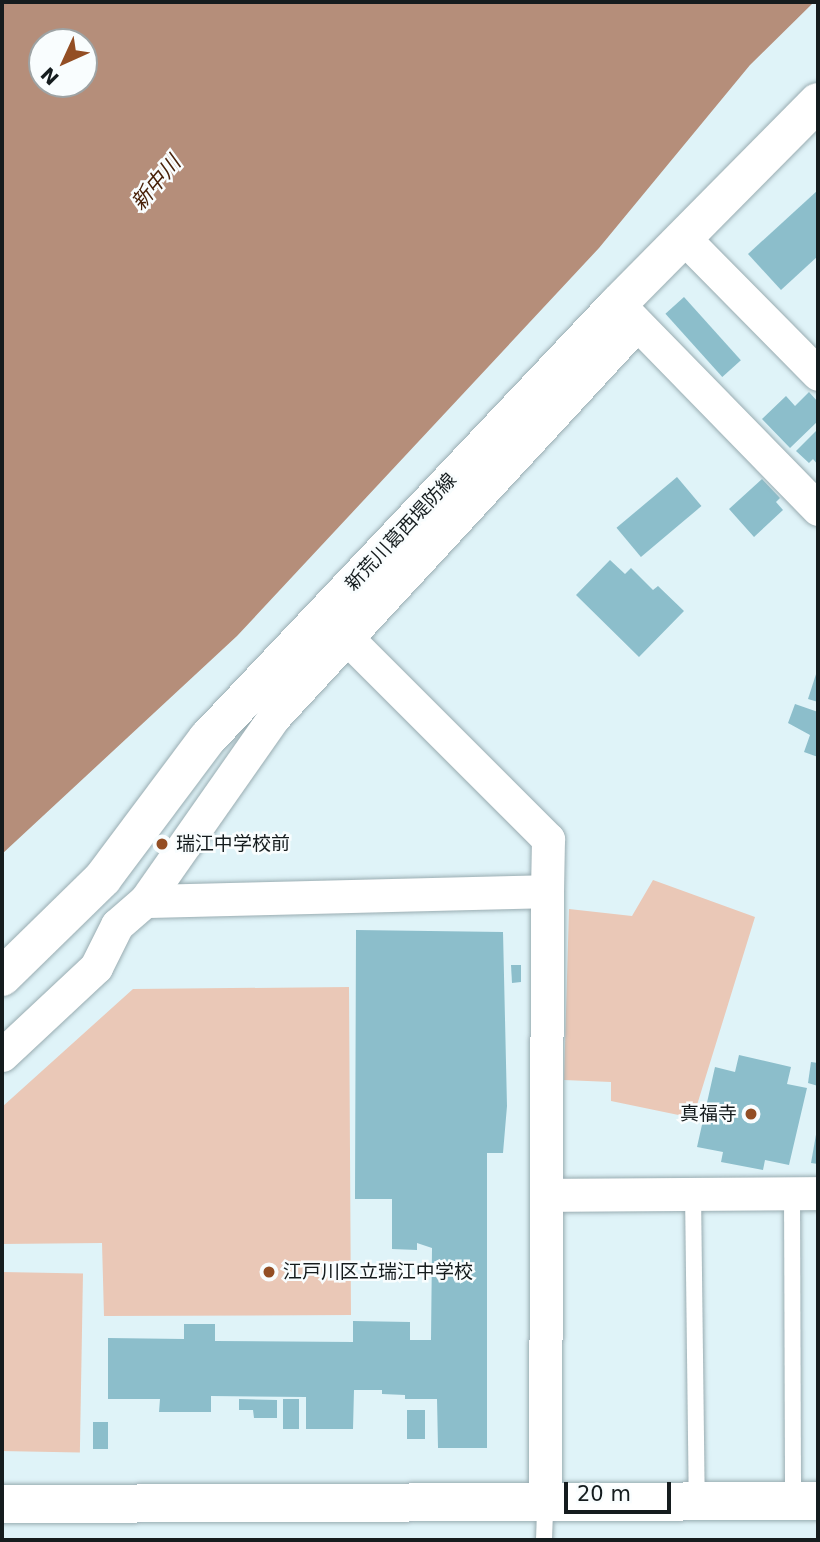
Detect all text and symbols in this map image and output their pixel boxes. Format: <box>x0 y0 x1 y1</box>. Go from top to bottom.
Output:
north arrow <box>28 28 98 98</box>
text: N <box>36 63 63 90</box>
water label: 新中川 <box>126 151 186 215</box>
street label: 新荒川葛西堤防線 <box>341 469 461 595</box>
place label: 瑞江中学校前 <box>176 833 290 855</box>
marker: 瑞江中学校前 <box>154 836 170 852</box>
place label: 真福寺 <box>680 1103 737 1125</box>
marker: 真福寺 <box>743 1106 759 1122</box>
place label: 江戸川区立瑞江中学校 <box>283 1261 473 1283</box>
marker: 江戸川区立瑞江中学校 <box>261 1264 277 1280</box>
scale bar <box>568 1468 675 1512</box>
text: 20 m <box>577 1482 631 1506</box>

